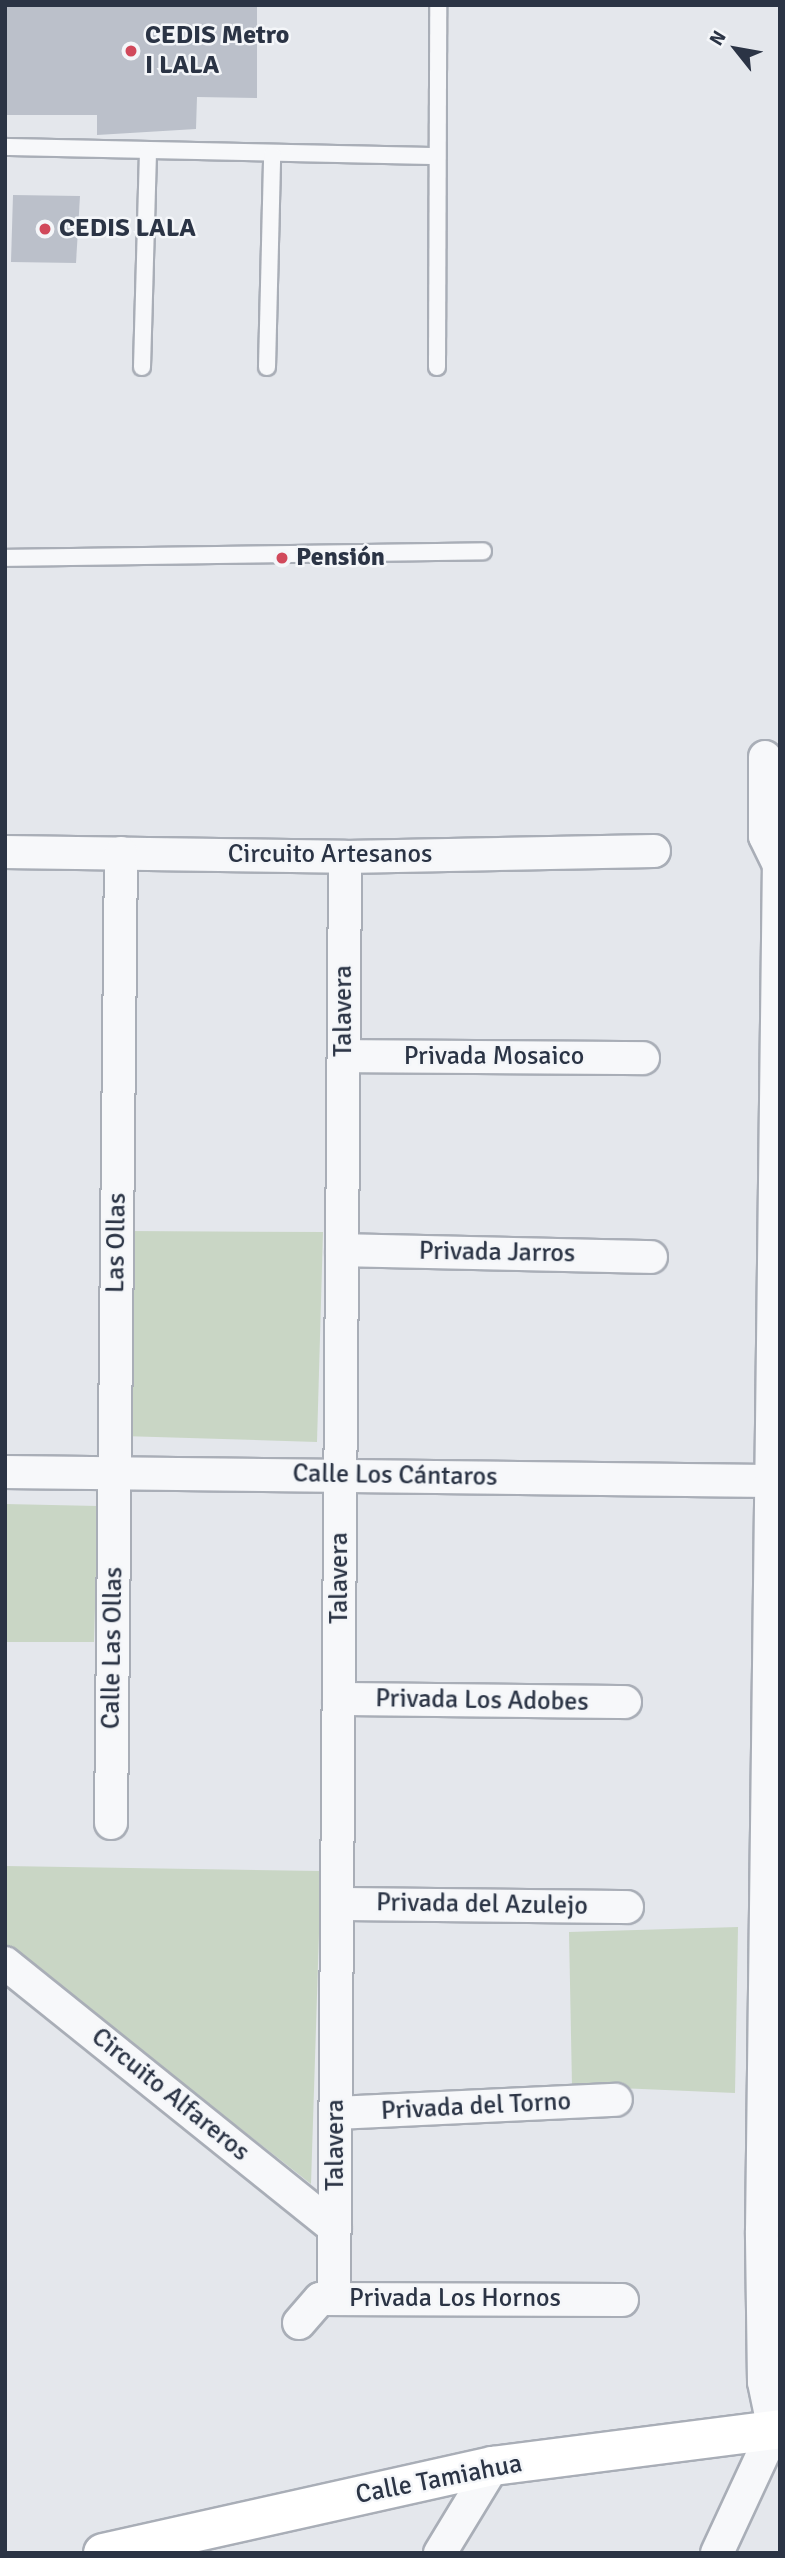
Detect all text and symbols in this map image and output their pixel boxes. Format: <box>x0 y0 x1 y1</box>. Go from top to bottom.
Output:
north arrow <box>701 14 771 84</box>
place label: CEDIS Metro I LALA <box>145 20 289 82</box>
text: N <box>704 26 732 50</box>
marker: CEDIS Metro I LALA <box>123 43 139 59</box>
place label: CEDIS LALA <box>59 213 196 245</box>
marker: CEDIS LALA <box>37 221 53 237</box>
place label: Pensión <box>296 542 385 574</box>
marker: Pensión <box>274 550 290 566</box>
street label: Circuito Artesanos <box>228 839 432 871</box>
street label: Talavera <box>328 965 360 1057</box>
street label: Privada Mosaico <box>404 1041 584 1073</box>
street label: Las Ollas <box>101 1193 133 1293</box>
street label: Privada Jarros <box>419 1236 575 1270</box>
street label: Calle Los Cántaros <box>292 1459 498 1493</box>
street label: Talavera <box>324 1532 356 1624</box>
street label: Calle Las Ollas <box>96 1567 130 1729</box>
street label: Privada Los Adobes <box>375 1684 589 1718</box>
street label: Privada del Azulejo <box>376 1888 588 1922</box>
street label: Circuito Alfareros <box>85 2022 255 2168</box>
street label: Privada del Torno <box>380 2086 572 2128</box>
street label: Talavera <box>320 2099 352 2191</box>
street label: Privada Los Hornos <box>349 2283 561 2315</box>
street label: Calle Tamiahua <box>353 2449 525 2511</box>

